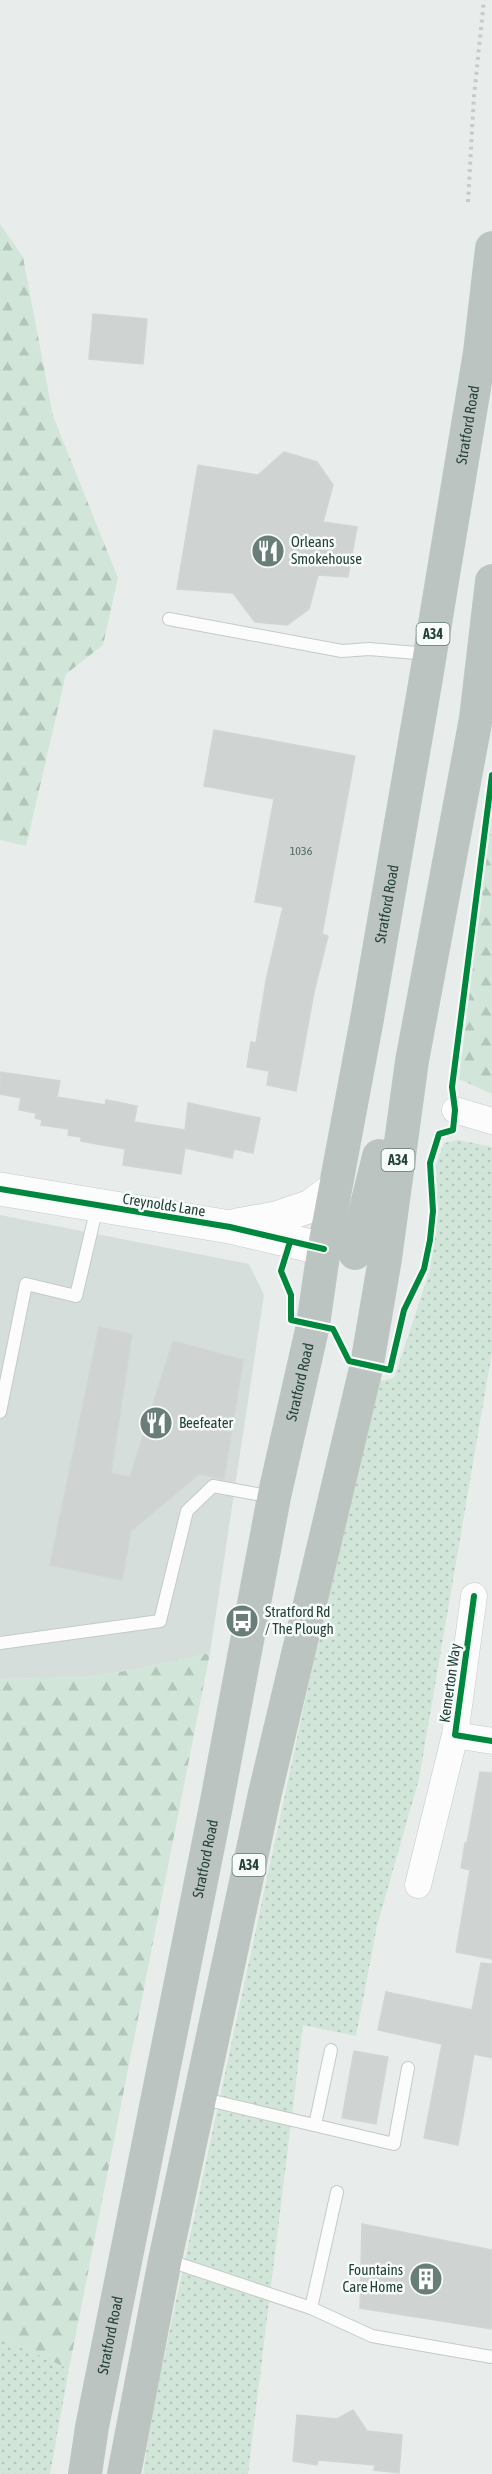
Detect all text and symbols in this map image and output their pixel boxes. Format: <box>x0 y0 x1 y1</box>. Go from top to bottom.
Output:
street label: Stratford Road <box>453 384 482 465</box>
restaurant icon: Orleans Smokehouse <box>250 533 286 569</box>
place label: Orleans Smokehouse <box>291 533 362 567</box>
road number: A34 <box>416 623 450 645</box>
house number: 1036 <box>290 844 313 858</box>
street label: Stratford Road <box>371 863 402 945</box>
road number: A34 <box>382 1149 414 1171</box>
street label: Creynolds Lane <box>122 1190 207 1219</box>
street label: Stratford Road <box>282 1341 317 1423</box>
restaurant icon: Beefeater <box>138 1405 174 1441</box>
place label: Beefeater <box>179 1414 234 1431</box>
bus stop icon: Stratford Rd / The Plough <box>224 1603 260 1639</box>
place label: Stratford Rd / The Plough <box>265 1603 334 1637</box>
street label: Kemerton Way <box>436 1642 463 1724</box>
street label: Stratford Road <box>189 1818 221 1899</box>
road number: A34 <box>232 1854 266 1876</box>
place label: Fountains Care Home <box>343 2261 403 2295</box>
building icon: Fountains Care Home <box>408 2261 444 2297</box>
street label: Stratford Road <box>94 2295 126 2376</box>

